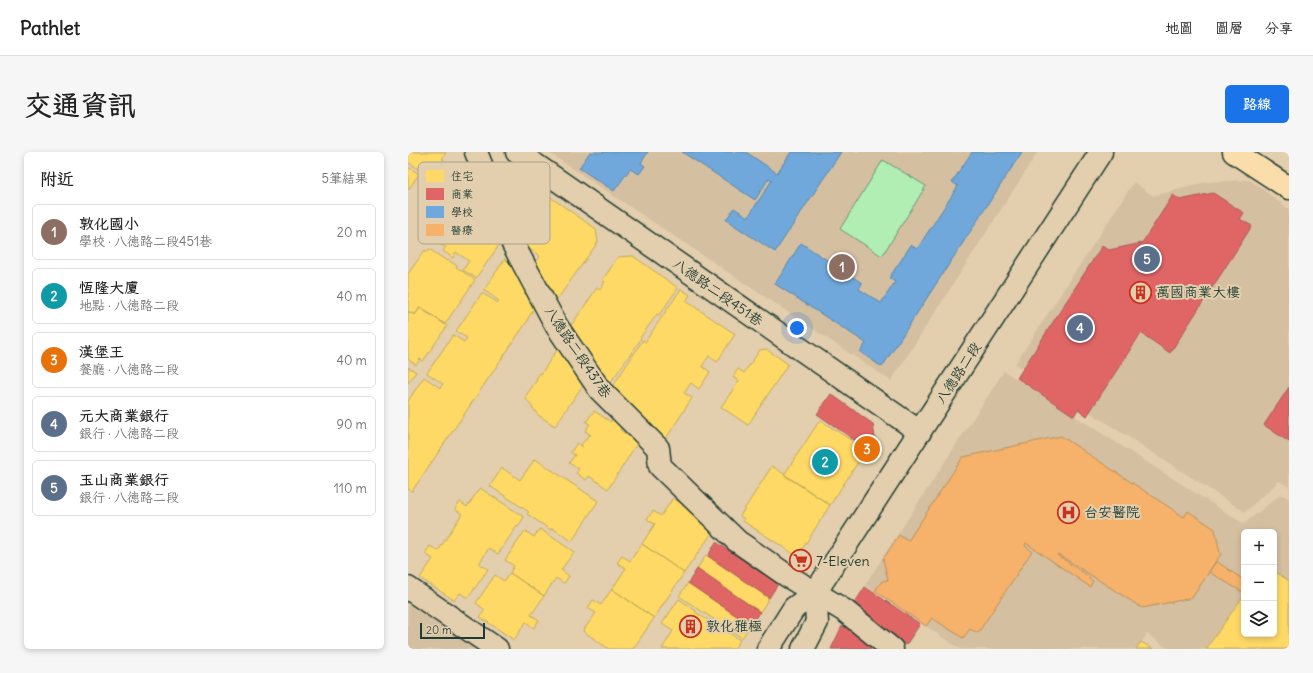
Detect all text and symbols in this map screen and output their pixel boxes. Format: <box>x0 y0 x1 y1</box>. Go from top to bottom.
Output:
text: Pathlet <box>20 16 80 40</box>
text: 地圖 <box>1165 19 1193 37</box>
text: 圖層 <box>1215 19 1243 37</box>
text: 分享 <box>1265 19 1293 37</box>
button: 路線 <box>1225 85 1289 123</box>
text: 交通資訊 <box>24 87 136 123</box>
legend <box>418 162 550 244</box>
text: 附近 <box>40 168 74 190</box>
text: 住宅 <box>451 169 473 183</box>
text: 5筆結果 <box>322 170 368 187</box>
text: 商業 <box>451 187 473 201</box>
text: 學校 <box>451 205 473 219</box>
text: 敦化國小 <box>79 214 139 233</box>
text: 醫療 <box>451 223 473 237</box>
text: 1 <box>51 224 57 241</box>
text: 20 m <box>337 224 367 241</box>
text: 學校 · 八德路二段451巷 <box>79 233 212 250</box>
pin: 5 <box>1134 244 1160 274</box>
pin: 1 <box>829 252 855 282</box>
street label: 八德路二段451巷 <box>670 254 767 330</box>
text: 恆隆大廈 <box>79 278 139 297</box>
building icon: 萬國商業大樓 <box>1128 279 1154 305</box>
place label: 萬國商業大樓 <box>1156 283 1240 301</box>
text: 2 <box>50 288 58 305</box>
text: 40 m <box>336 288 367 305</box>
text: 地點 · 八德路二段 <box>79 297 179 314</box>
street label: 八德路二段437巷 <box>541 303 616 402</box>
pin: 4 <box>1067 313 1093 343</box>
your location <box>787 318 807 338</box>
street label: 八德路二段 <box>931 339 985 407</box>
text: 漢堡王 <box>79 342 124 361</box>
text: 3 <box>50 352 58 369</box>
text: 40 m <box>336 352 367 369</box>
text: 餐廳 · 八德路二段 <box>79 361 179 378</box>
text: 元大商業銀行 <box>79 406 169 425</box>
text: 4 <box>50 416 58 433</box>
text: 90 m <box>336 416 367 433</box>
text: 銀行 · 八德路二段 <box>79 425 179 442</box>
pin: 3 <box>854 434 880 464</box>
pin: 2 <box>812 447 838 477</box>
text: 玉山商業銀行 <box>79 470 169 489</box>
text: 5 <box>50 480 58 497</box>
text: 110 m <box>334 480 367 497</box>
text: 銀行 · 八德路二段 <box>79 489 179 506</box>
hospital icon: 台安醫院 <box>1055 499 1081 525</box>
place label: 台安醫院 <box>1084 503 1140 521</box>
map controls <box>1241 529 1277 637</box>
button: + <box>1241 529 1277 565</box>
supermarket icon: 7-Eleven <box>787 548 813 574</box>
place label: 7-Eleven <box>816 552 870 570</box>
button: − <box>1241 565 1277 601</box>
button: layers <box>1241 601 1277 637</box>
building icon: 敦化雅極 <box>678 613 704 639</box>
place label: 敦化雅極 <box>706 617 762 635</box>
scale bar <box>420 621 485 640</box>
text: 20 m <box>426 623 452 637</box>

